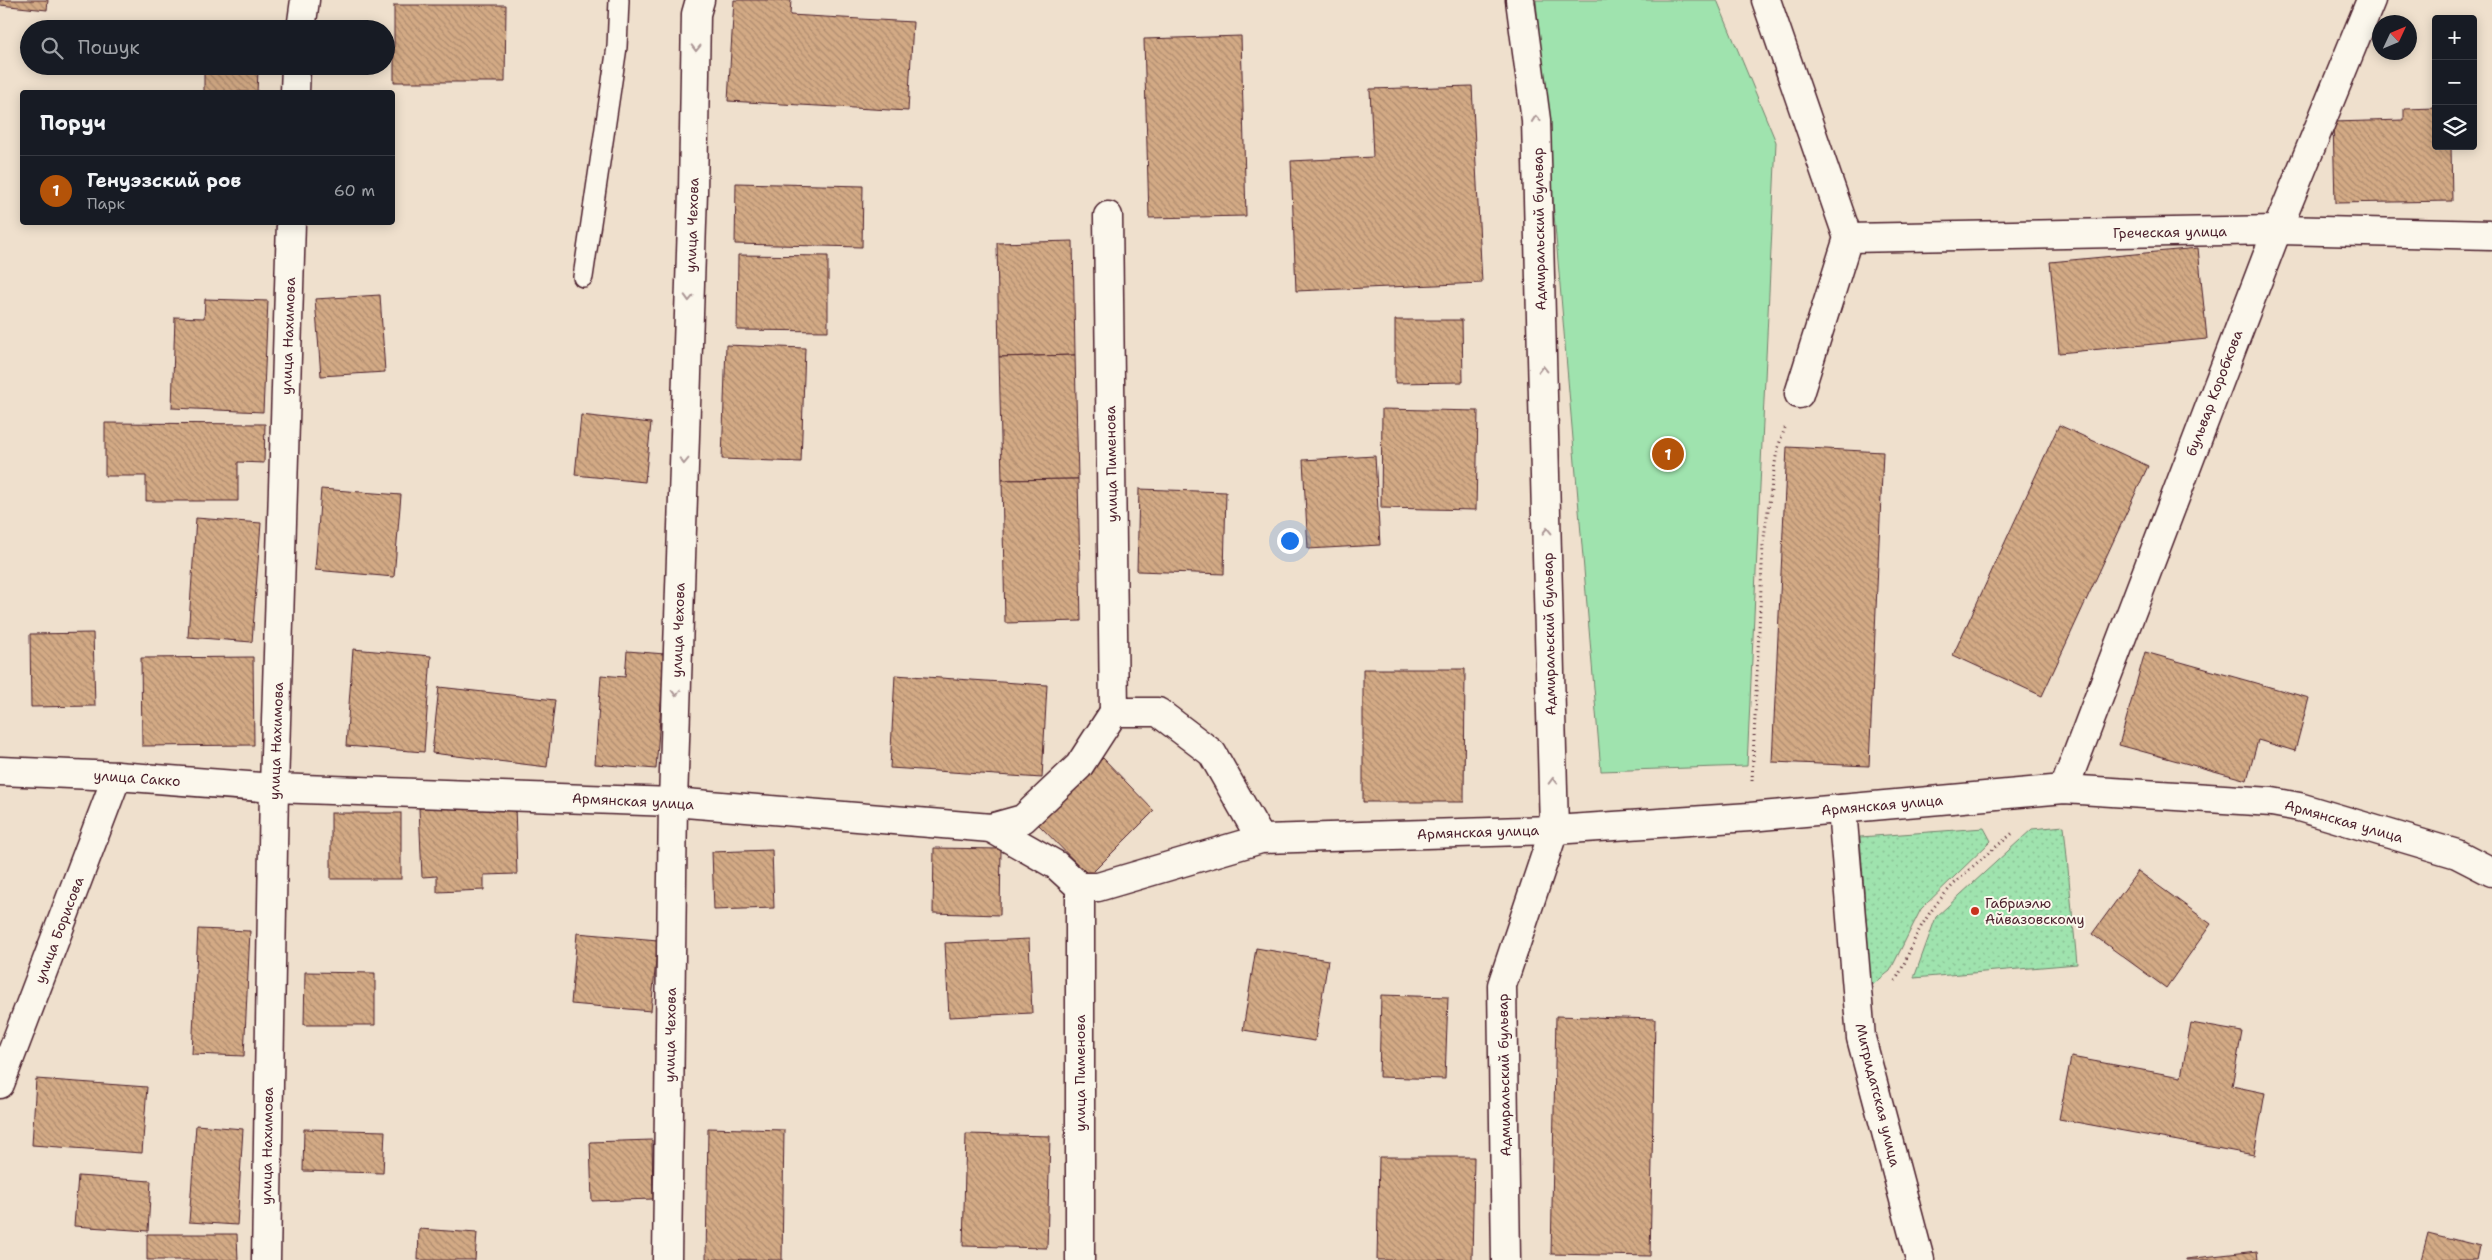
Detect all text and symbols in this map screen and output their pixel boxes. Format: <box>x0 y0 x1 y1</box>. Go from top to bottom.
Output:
north arrow <box>2372 15 2417 60</box>
map controls <box>2432 15 2477 150</box>
button: + <box>2432 15 2477 60</box>
search box <box>20 20 395 75</box>
icon: search <box>38 34 66 62</box>
text: Пошук <box>78 35 140 60</box>
one-way arrow <box>691 45 701 53</box>
button: − <box>2432 60 2477 105</box>
button: layers <box>2432 105 2477 150</box>
text: Поруч <box>40 109 106 137</box>
one-way arrow <box>1530 114 1541 122</box>
street label: Адмиральский бульвар <box>1529 147 1549 311</box>
text: Генуэзский ров <box>87 168 241 193</box>
street label: улица Чехова <box>681 177 703 273</box>
text: 1 <box>52 180 60 201</box>
text: 60 m <box>334 180 375 201</box>
text: Парк <box>87 193 125 214</box>
street label: Греческая улица <box>2113 222 2227 242</box>
street label: улица Нахимова <box>277 277 299 395</box>
one-way arrow <box>684 295 695 303</box>
street label: бульвар Коробкова <box>2182 327 2246 459</box>
one-way arrow <box>1537 364 1548 372</box>
street label: улица Пименова <box>1101 405 1121 523</box>
pin: 1 <box>1652 435 1684 473</box>
one-way arrow <box>679 457 689 465</box>
one-way arrow <box>1542 527 1552 534</box>
your location <box>1277 528 1303 554</box>
street label: Адмиральский бульвар <box>1539 552 1559 716</box>
street label: улица Чехова <box>667 582 689 678</box>
street label: улица Нахимова <box>265 682 287 800</box>
one-way arrow <box>671 689 682 697</box>
street label: улица Сакко <box>93 766 181 790</box>
one-way arrow <box>1548 777 1558 784</box>
street label: Армянская улица <box>571 789 695 813</box>
street label: Армянская улица <box>1820 791 1944 819</box>
street label: Армянская улица <box>2283 795 2406 847</box>
street label: Армянская улица <box>1417 821 1540 843</box>
street label: улица Борисова <box>30 874 88 986</box>
place label: Габриэлю Айвазовскому <box>1985 894 2085 928</box>
marker: Габриэлю Айвазовскому <box>1969 905 1981 917</box>
street label: улица Чехова <box>660 987 680 1083</box>
street label: Адмиральский бульвар <box>1494 993 1514 1157</box>
street label: улица Пименова <box>1071 1014 1089 1131</box>
street label: Митридатская улица <box>1851 1021 1905 1169</box>
street label: улица Нахимова <box>257 1087 277 1205</box>

